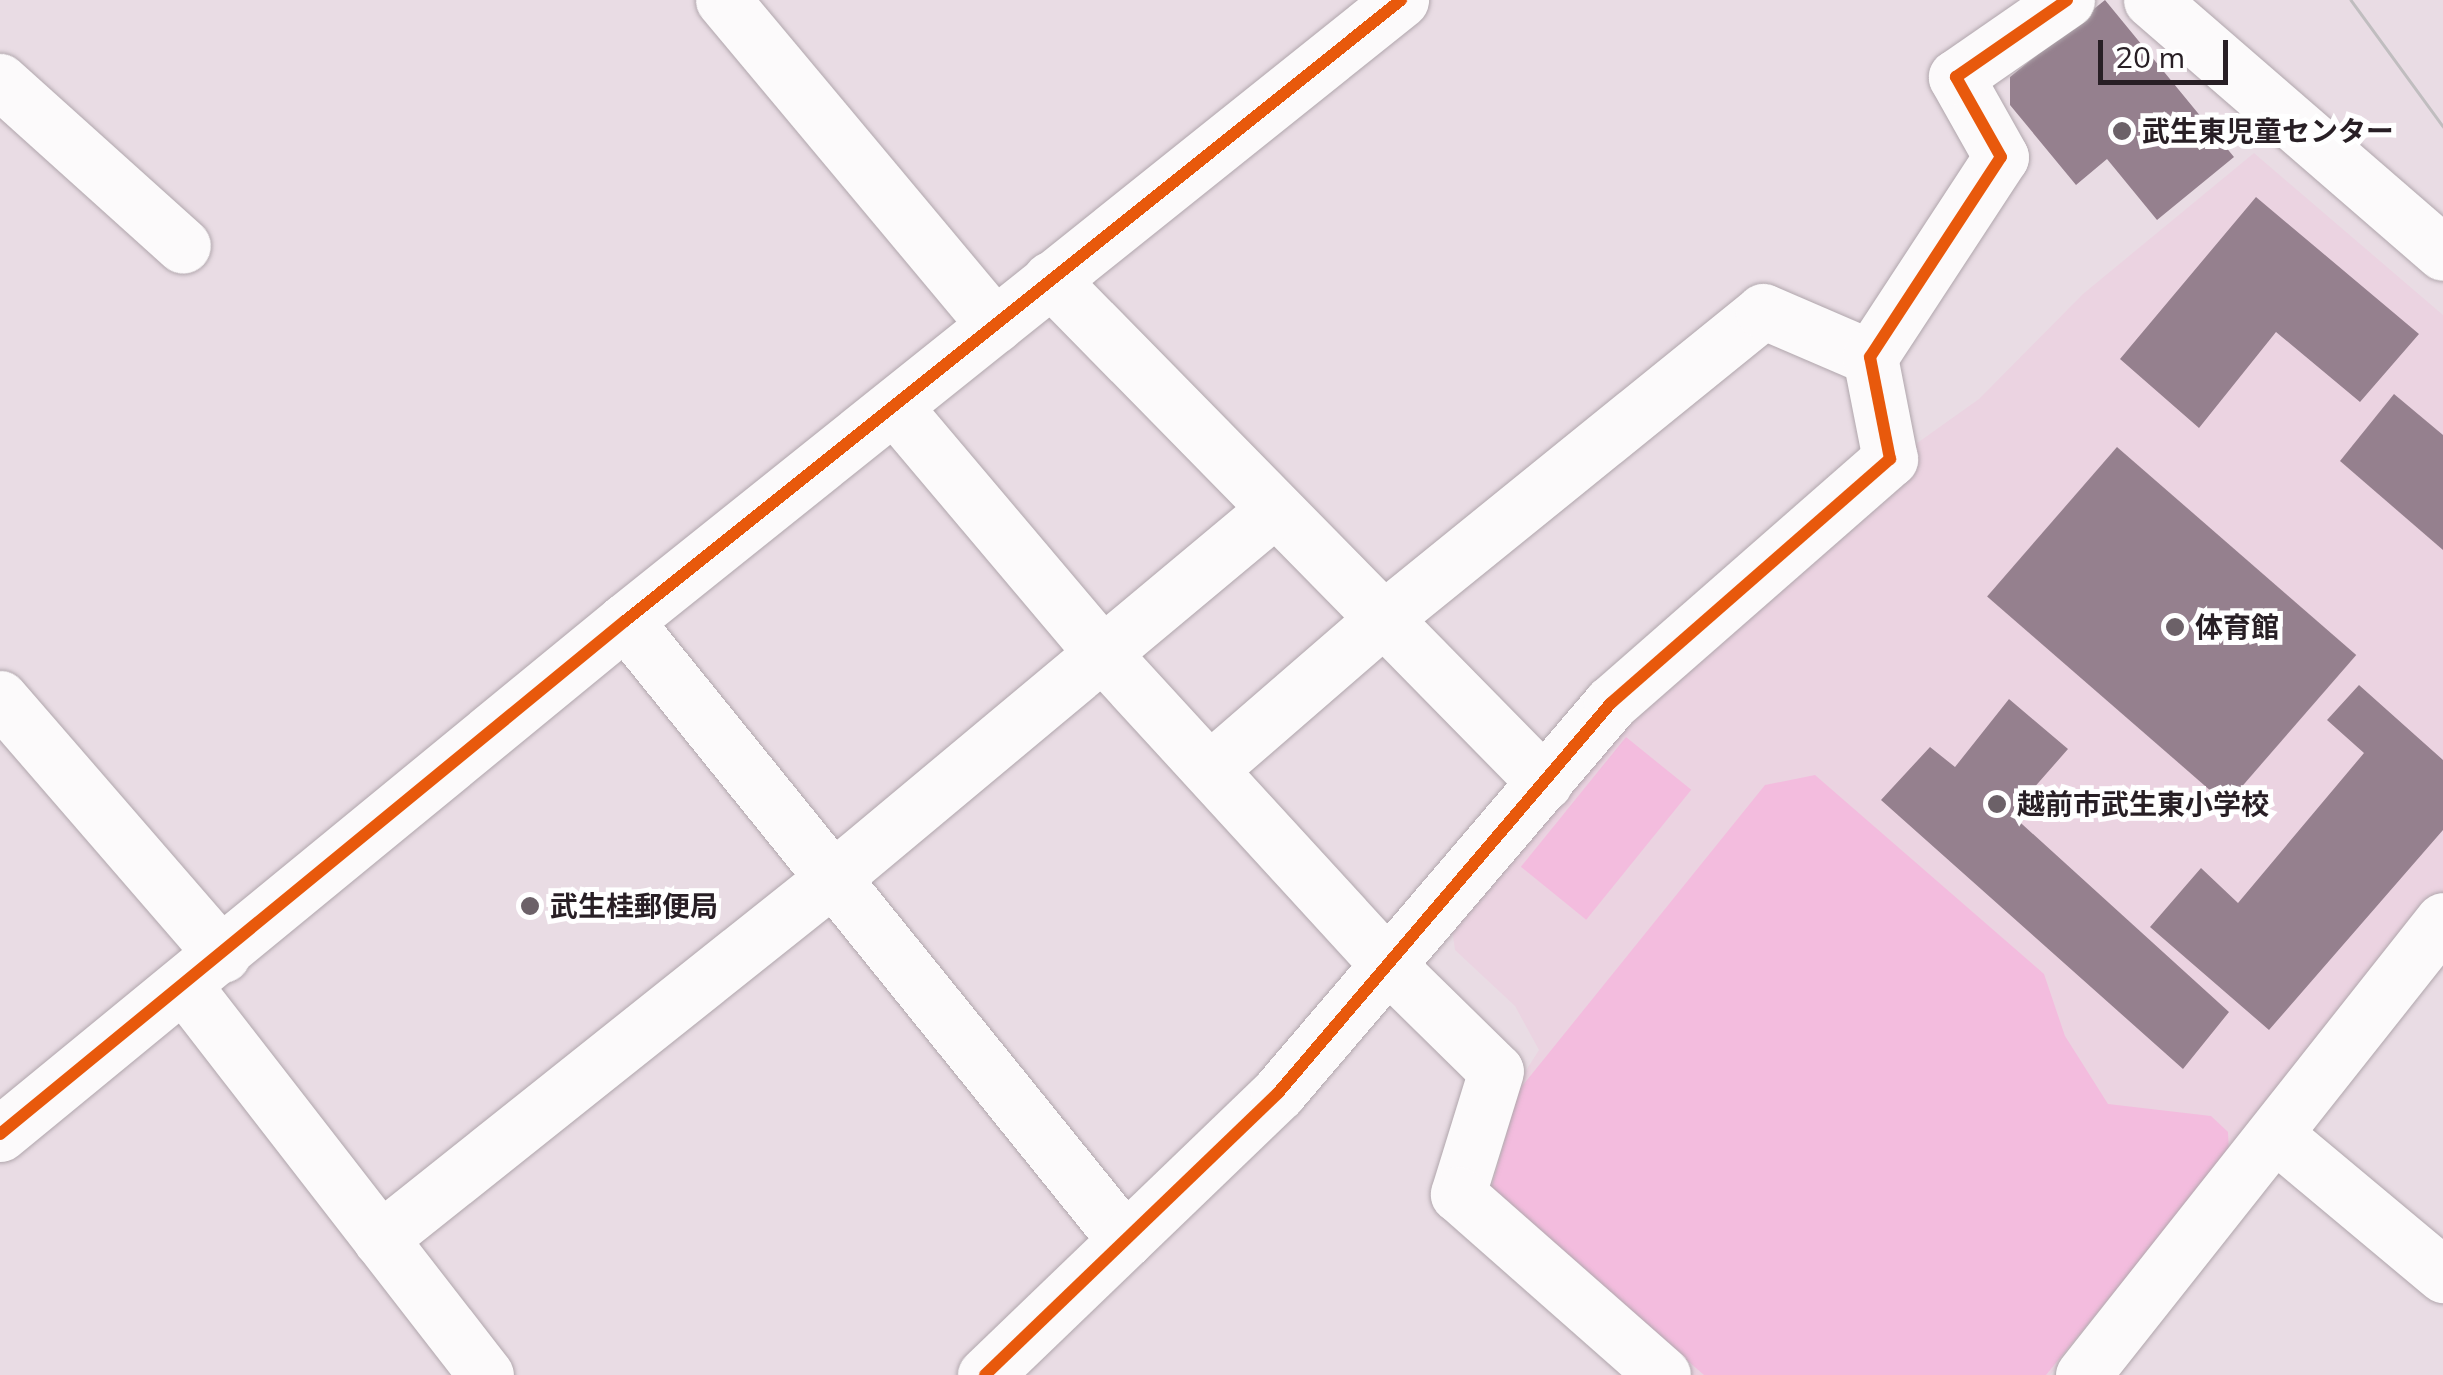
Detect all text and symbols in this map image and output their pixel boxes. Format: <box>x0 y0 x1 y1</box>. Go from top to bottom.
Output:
scale bar <box>2103 20 2233 82</box>
text: 20 m <box>2115 38 2185 76</box>
place label: 武生東児童センター <box>2142 114 2394 148</box>
marker: 武生東児童センター <box>2111 120 2133 142</box>
place label: 体育館 <box>2195 610 2279 644</box>
marker: 体育館 <box>2164 616 2186 638</box>
place label: 越前市武生東小学校 <box>2017 787 2269 821</box>
marker: 越前市武生東小学校 <box>1986 793 2008 815</box>
place label: 武生桂郵便局 <box>550 889 718 923</box>
marker: 武生桂郵便局 <box>519 895 541 917</box>

